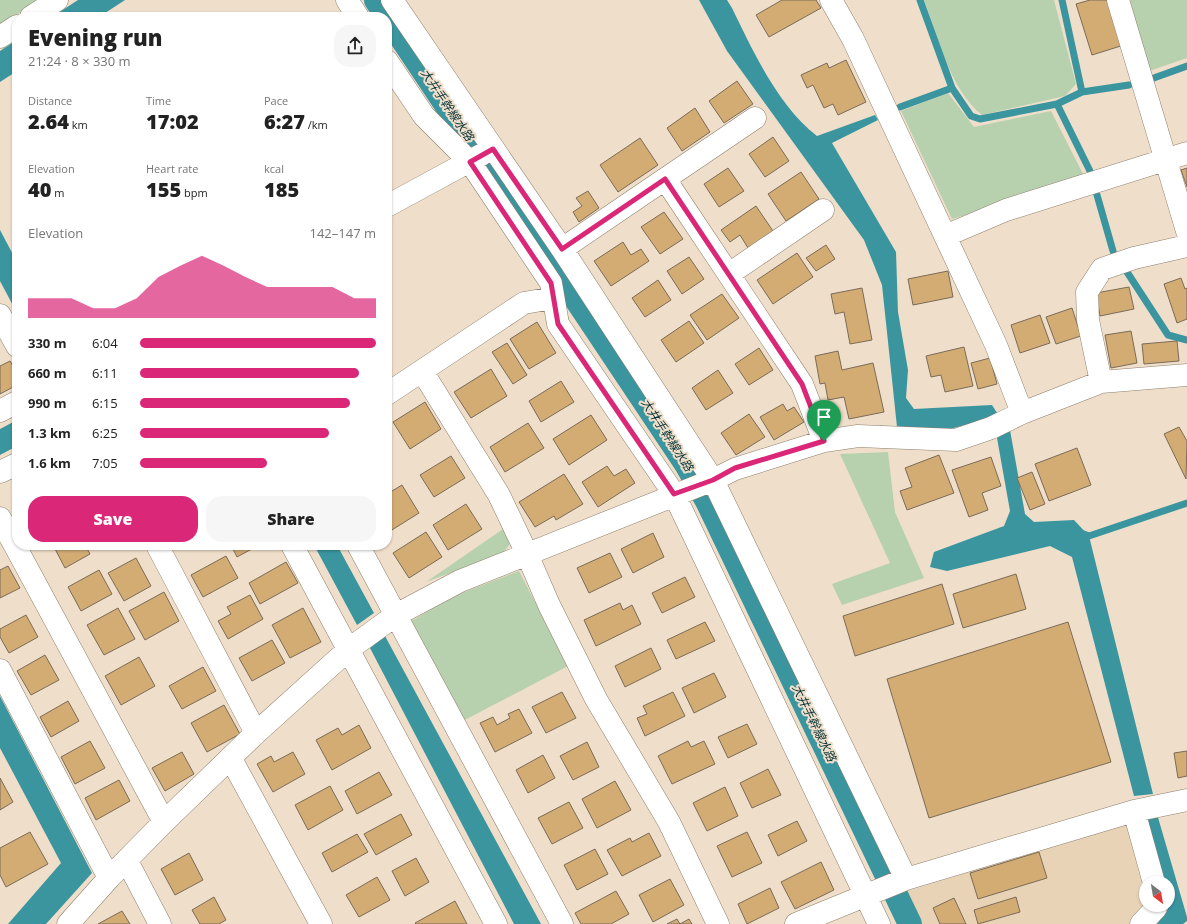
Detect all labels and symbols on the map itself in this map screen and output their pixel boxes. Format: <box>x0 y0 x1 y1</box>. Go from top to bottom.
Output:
water label: 大井手幹線水路 <box>417 65 479 145</box>
water label: 大井手幹線水路 <box>637 395 698 475</box>
pin <box>807 400 841 441</box>
water label: 大井手幹線水路 <box>788 681 841 765</box>
north arrow <box>1139 876 1175 912</box>

